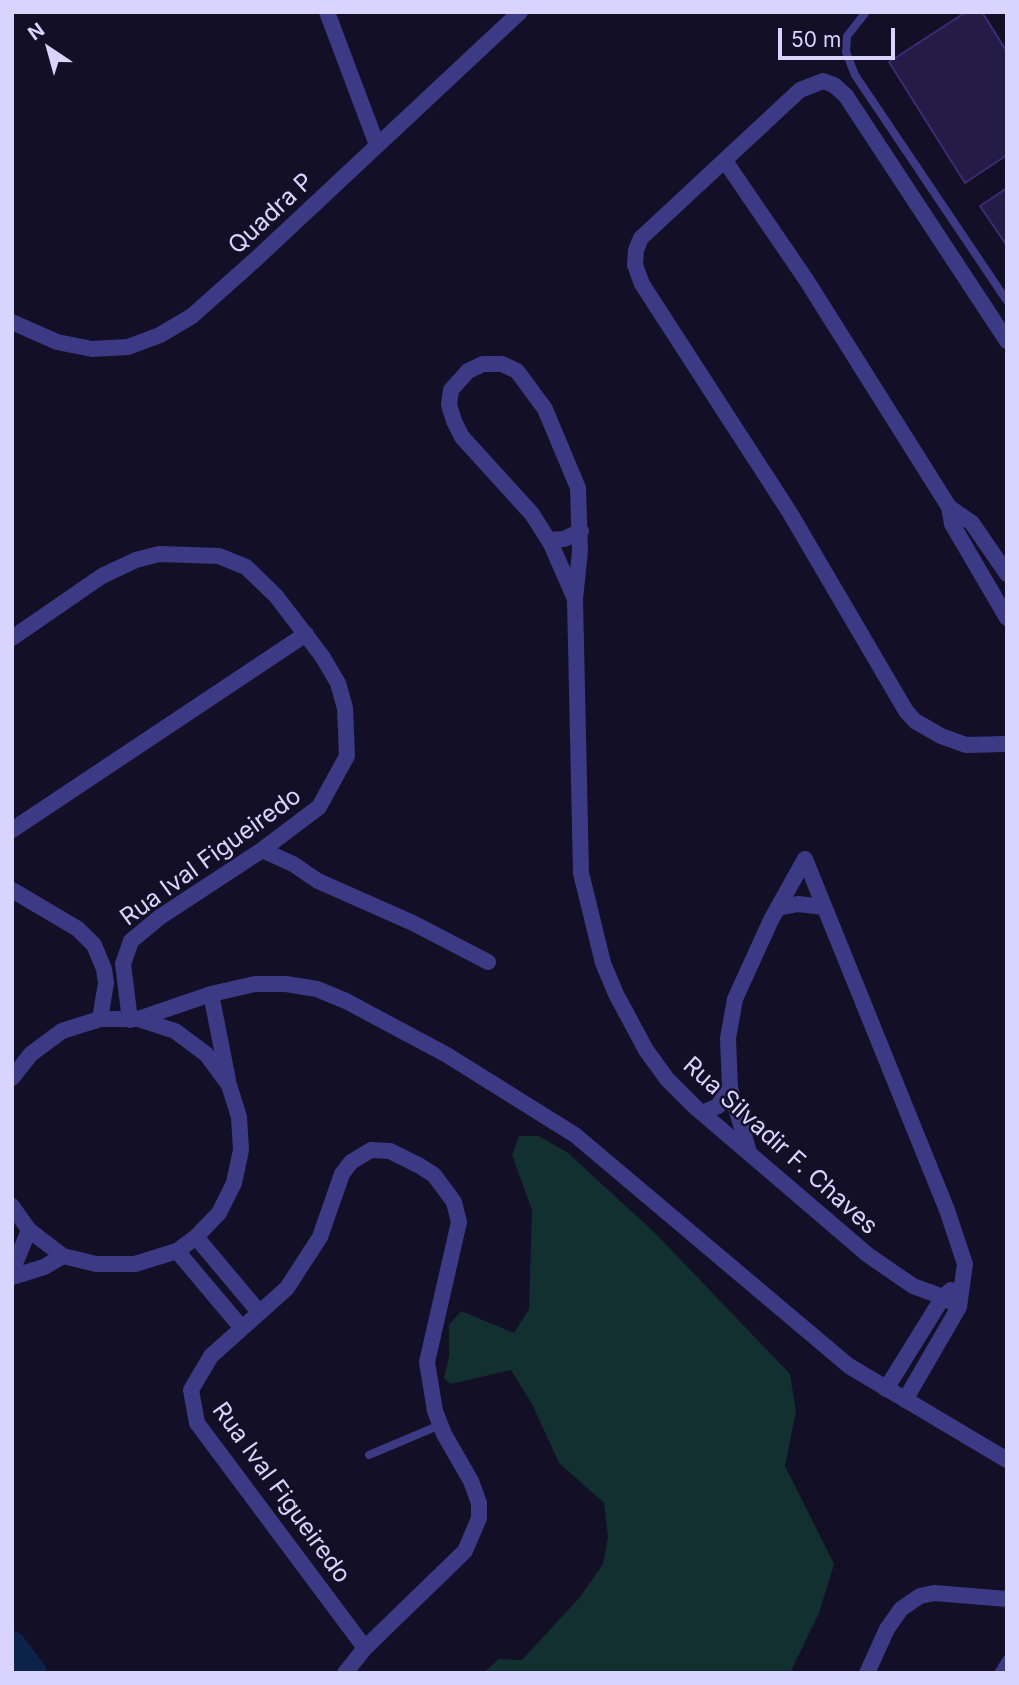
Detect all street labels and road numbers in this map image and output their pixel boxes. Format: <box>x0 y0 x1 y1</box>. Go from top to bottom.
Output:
street label: Quadra P <box>223 168 319 260</box>
street label: Rua Ival Figueiredo <box>115 782 307 932</box>
street label: Rua Silvadir F. Chaves <box>677 1051 883 1241</box>
street label: Rua Ival Figueiredo <box>206 1397 356 1589</box>

